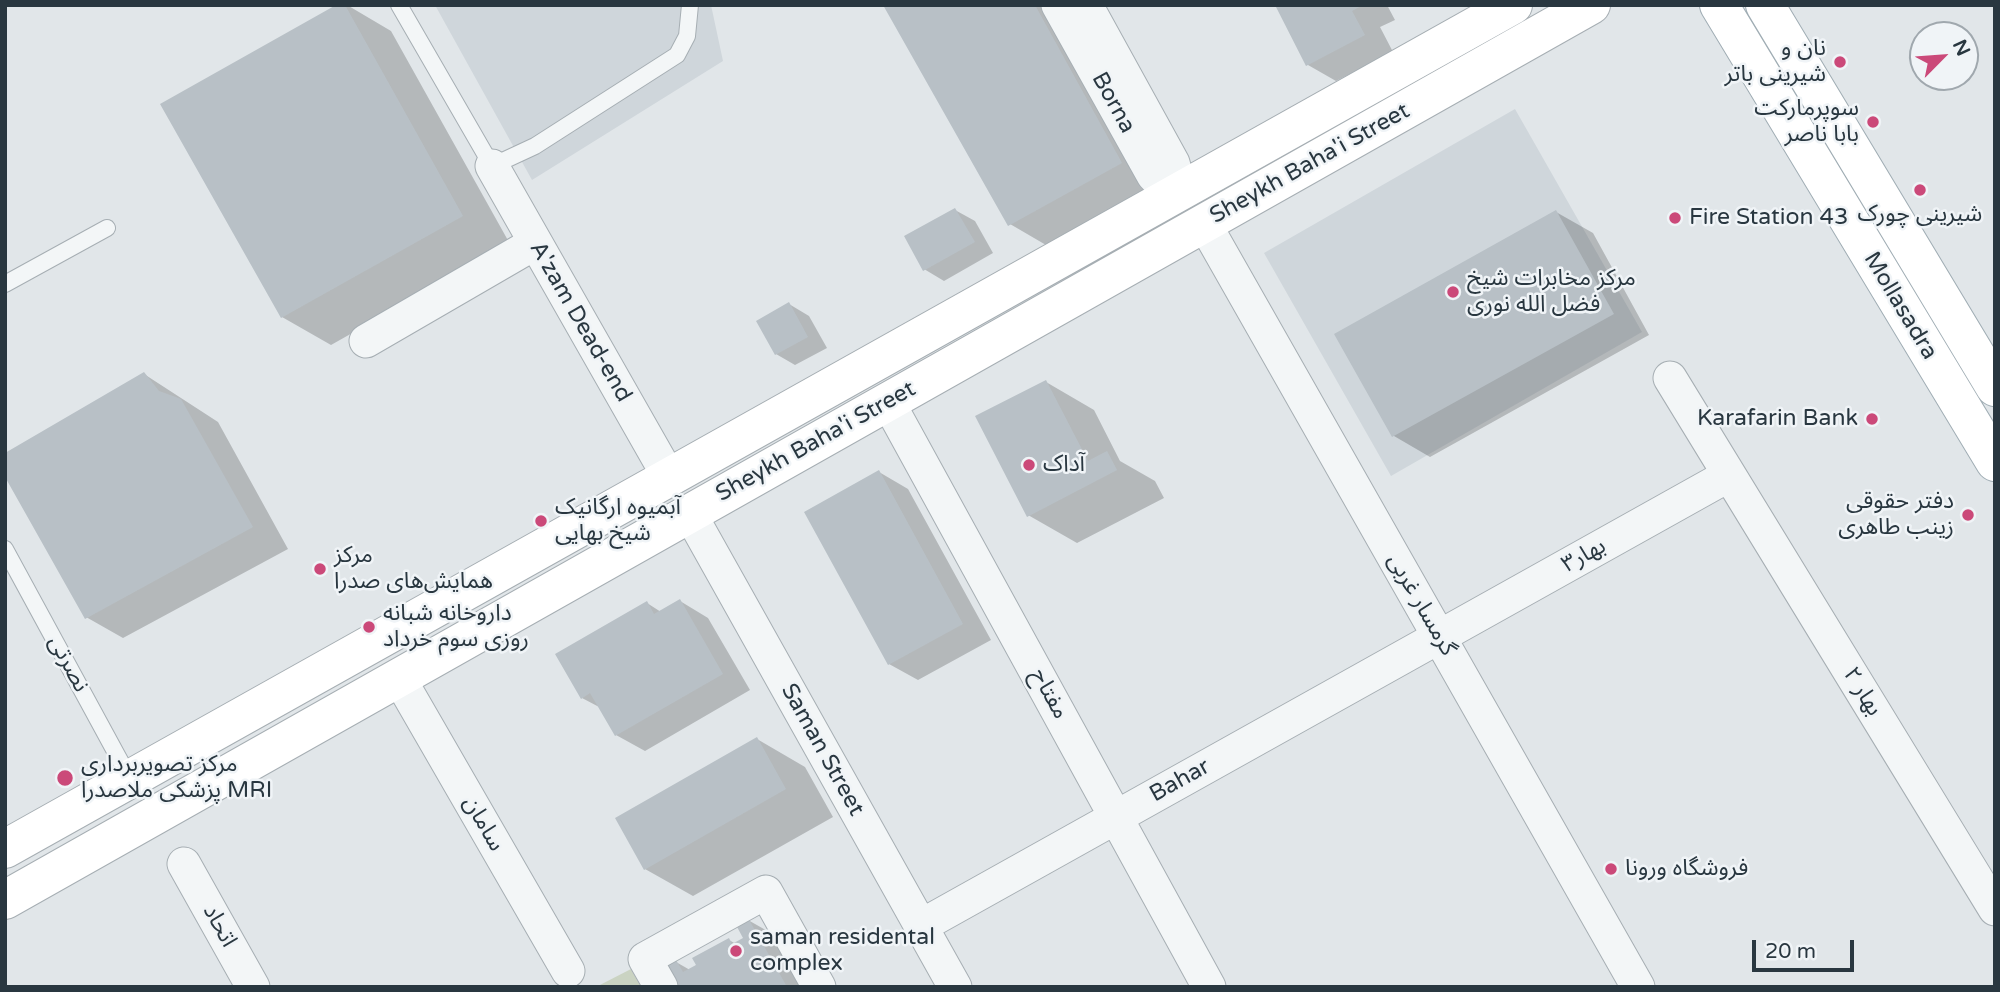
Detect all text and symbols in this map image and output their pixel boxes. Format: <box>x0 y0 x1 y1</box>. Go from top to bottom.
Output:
north arrow <box>1909 21 1979 91</box>
place label: نان و شیرینی باتر <box>1724 35 1826 89</box>
text: N <box>1948 36 1974 60</box>
marker: نان و شیرینی باتر <box>1832 54 1848 70</box>
street label: Borna <box>1085 68 1141 138</box>
place label: سوپرمارکت بابا ناصر <box>1754 95 1859 149</box>
street label: Sheykh Baha'i Street <box>1205 98 1415 230</box>
marker: سوپرمارکت بابا ناصر <box>1865 114 1881 130</box>
marker: شیرینی چورک <box>1912 182 1928 198</box>
place label: شیرینی چورک <box>1858 201 1982 229</box>
place label: Fire Station 43 <box>1689 204 1848 232</box>
marker: Fire Station 43 <box>1667 210 1683 226</box>
street label: A'zam Dead-end <box>523 237 637 407</box>
street label: Mollasadra <box>1857 247 1943 365</box>
place label: مرکز مخابرات شیخ فضل الله نوری <box>1467 265 1636 319</box>
marker: مرکز مخابرات شیخ فضل الله نوری <box>1445 284 1461 300</box>
street label: Sheykh Baha'i Street <box>711 376 921 508</box>
place label: Karafarin Bank <box>1697 405 1858 433</box>
marker: Karafarin Bank <box>1864 411 1880 427</box>
place label: آداک <box>1043 451 1085 479</box>
marker: آداک <box>1021 457 1037 473</box>
place label: دفتر حقوقی زینب طاهری <box>1838 488 1954 542</box>
place label: آبمیوه ارگانیک شیخ بهایی <box>555 494 681 548</box>
marker: دفتر حقوقی زینب طاهری <box>1960 507 1976 523</box>
marker: آبمیوه ارگانیک شیخ بهایی <box>533 513 549 529</box>
street label: بهار۳ <box>1557 533 1611 579</box>
place label: مرکز همایش‌های صدرا <box>334 542 493 596</box>
street label: گرمسار غربی <box>1381 549 1461 661</box>
marker: مرکز همایش‌های صدرا <box>312 561 328 577</box>
place label: داروخانه شبانه روزی سوم خرداد <box>383 600 529 654</box>
marker: داروخانه شبانه روزی سوم خرداد <box>361 619 377 635</box>
street label: نصرتی <box>42 631 94 697</box>
street label: بهار ۲ <box>1836 663 1888 721</box>
street label: مفتاح <box>1024 664 1074 724</box>
street label: Saman Street <box>774 679 870 821</box>
place label: مرکز تصویربرداری پزشکی ملاصدرا MRI <box>81 751 272 805</box>
street label: Bahar <box>1145 753 1215 809</box>
marker: مرکز تصویربرداری پزشکی ملاصدرا MRI <box>55 768 75 788</box>
street label: سامان <box>456 791 510 857</box>
place label: فروشگاه ورونا <box>1625 855 1748 883</box>
marker: فروشگاه ورونا <box>1603 861 1619 877</box>
street label: اتحاد <box>196 900 242 952</box>
place label: saman residental complex <box>750 924 935 978</box>
scale bar <box>1755 926 1856 970</box>
text: 20 m <box>1765 939 1816 964</box>
marker: saman residental complex <box>728 943 744 959</box>

